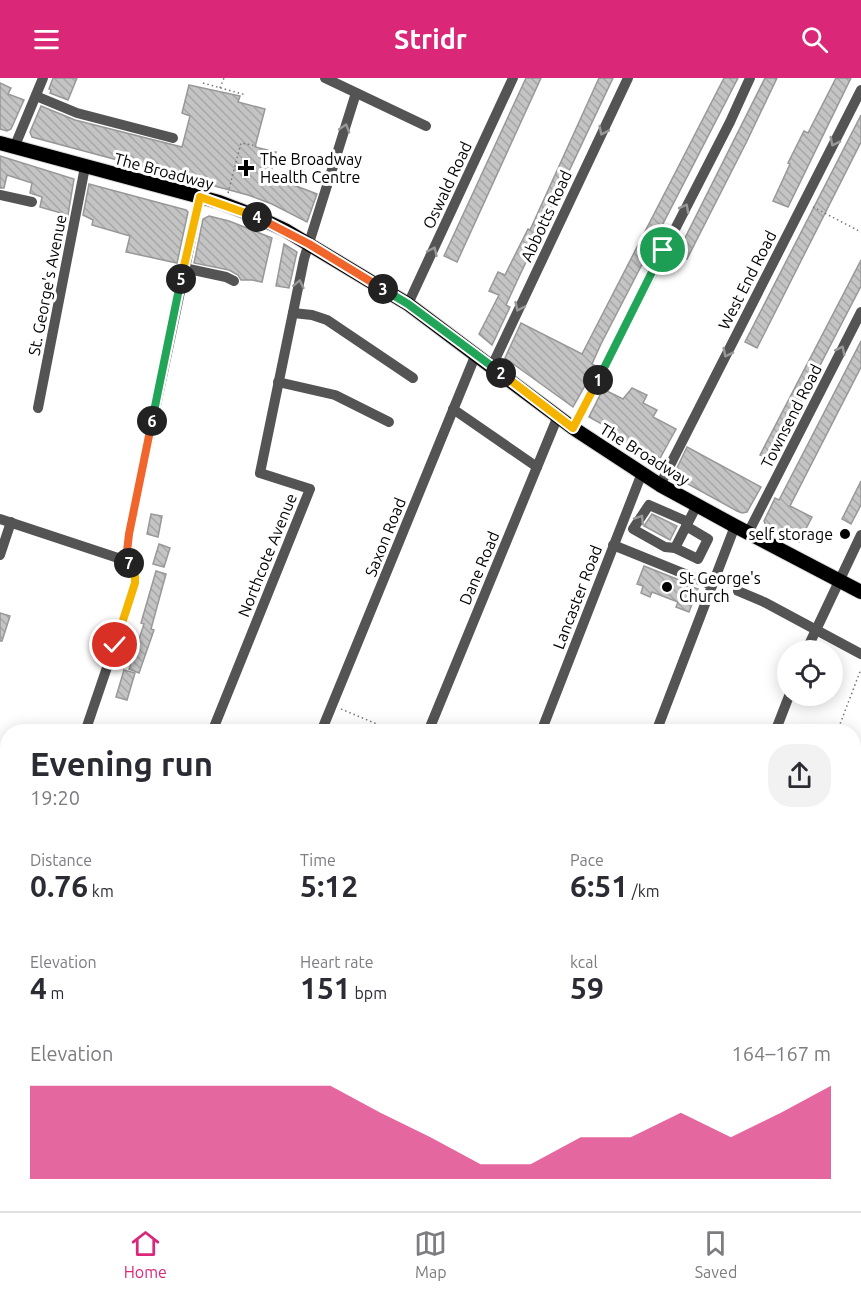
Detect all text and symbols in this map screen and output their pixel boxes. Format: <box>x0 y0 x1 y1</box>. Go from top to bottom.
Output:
icon: menu <box>30 23 63 56</box>
icon: search <box>798 23 831 56</box>
text: Stridr <box>394 24 467 54</box>
one-way arrow <box>338 123 350 134</box>
one-way arrow <box>598 124 610 135</box>
one-way arrow <box>830 136 842 147</box>
street label: Oswald Road <box>419 139 475 231</box>
street label: The Broadway <box>112 149 216 193</box>
place label: The Broadway Health Centre <box>260 150 362 186</box>
marker: The Broadway Health Centre <box>237 159 255 177</box>
street label: Abbotts Road <box>517 168 575 264</box>
pin: 4 <box>242 202 272 232</box>
one-way arrow <box>678 203 690 214</box>
text: 4 <box>252 208 262 226</box>
street label: St. George's Avenue <box>24 213 70 357</box>
pin <box>637 224 688 275</box>
street label: West End Road <box>714 228 780 332</box>
icon: arrive <box>646 233 679 266</box>
one-way arrow <box>425 247 437 258</box>
pin: 5 <box>166 264 196 294</box>
text: 5 <box>176 270 186 288</box>
pin: 3 <box>368 274 398 304</box>
one-way arrow <box>292 279 305 289</box>
text: 3 <box>378 280 388 298</box>
one-way arrow <box>515 301 527 312</box>
one-way arrow <box>834 345 846 356</box>
one-way arrow <box>723 347 734 358</box>
pin: 2 <box>486 358 516 388</box>
street label: Townsend Road <box>757 361 825 471</box>
text: 2 <box>496 364 506 382</box>
pin: 1 <box>583 365 613 395</box>
text: 1 <box>593 371 603 389</box>
pin: 6 <box>137 406 167 436</box>
text: 6 <box>147 412 157 430</box>
street label: The Broadway <box>597 419 693 489</box>
street label: Northcote Avenue <box>234 491 300 619</box>
street label: Saxon Road <box>361 495 409 579</box>
one-way arrow <box>633 514 644 525</box>
place label: self storage <box>748 525 833 543</box>
marker: self storage <box>838 527 852 541</box>
street label: Dane Road <box>455 529 503 607</box>
street label: Lancaster Road <box>549 543 605 651</box>
pin: 7 <box>114 548 144 578</box>
text: 7 <box>124 554 134 572</box>
place label: St George's Church <box>679 569 761 605</box>
marker: St George's Church <box>660 580 674 594</box>
pin <box>89 619 140 670</box>
icon: check <box>98 628 131 661</box>
map controls <box>777 640 843 706</box>
button: locate <box>777 640 843 706</box>
button: share <box>768 744 831 807</box>
text: Evening run <box>30 745 213 782</box>
text: 19:20 <box>30 786 80 809</box>
text: Distance <box>30 851 92 869</box>
text: Time <box>300 851 336 869</box>
text: Pace <box>570 851 604 869</box>
text: 0.76 <box>30 869 88 903</box>
text: 5:12 <box>300 869 358 903</box>
text: 6:51 <box>570 869 628 903</box>
text: km <box>88 882 114 900</box>
text: /km <box>628 882 660 900</box>
text: Elevation <box>30 953 97 971</box>
text: Heart rate <box>300 953 374 971</box>
text: kcal <box>570 953 598 971</box>
text: 4 <box>30 971 47 1005</box>
text: 151 <box>300 971 351 1005</box>
text: 59 <box>570 971 604 1005</box>
text: m <box>47 984 64 1002</box>
text: bpm <box>351 984 387 1002</box>
text: Elevation <box>30 1042 113 1065</box>
text: 164–167 m <box>732 1042 831 1065</box>
tab: Home <box>124 1227 167 1281</box>
tab: Map <box>414 1227 447 1281</box>
tab: Saved <box>695 1227 737 1281</box>

